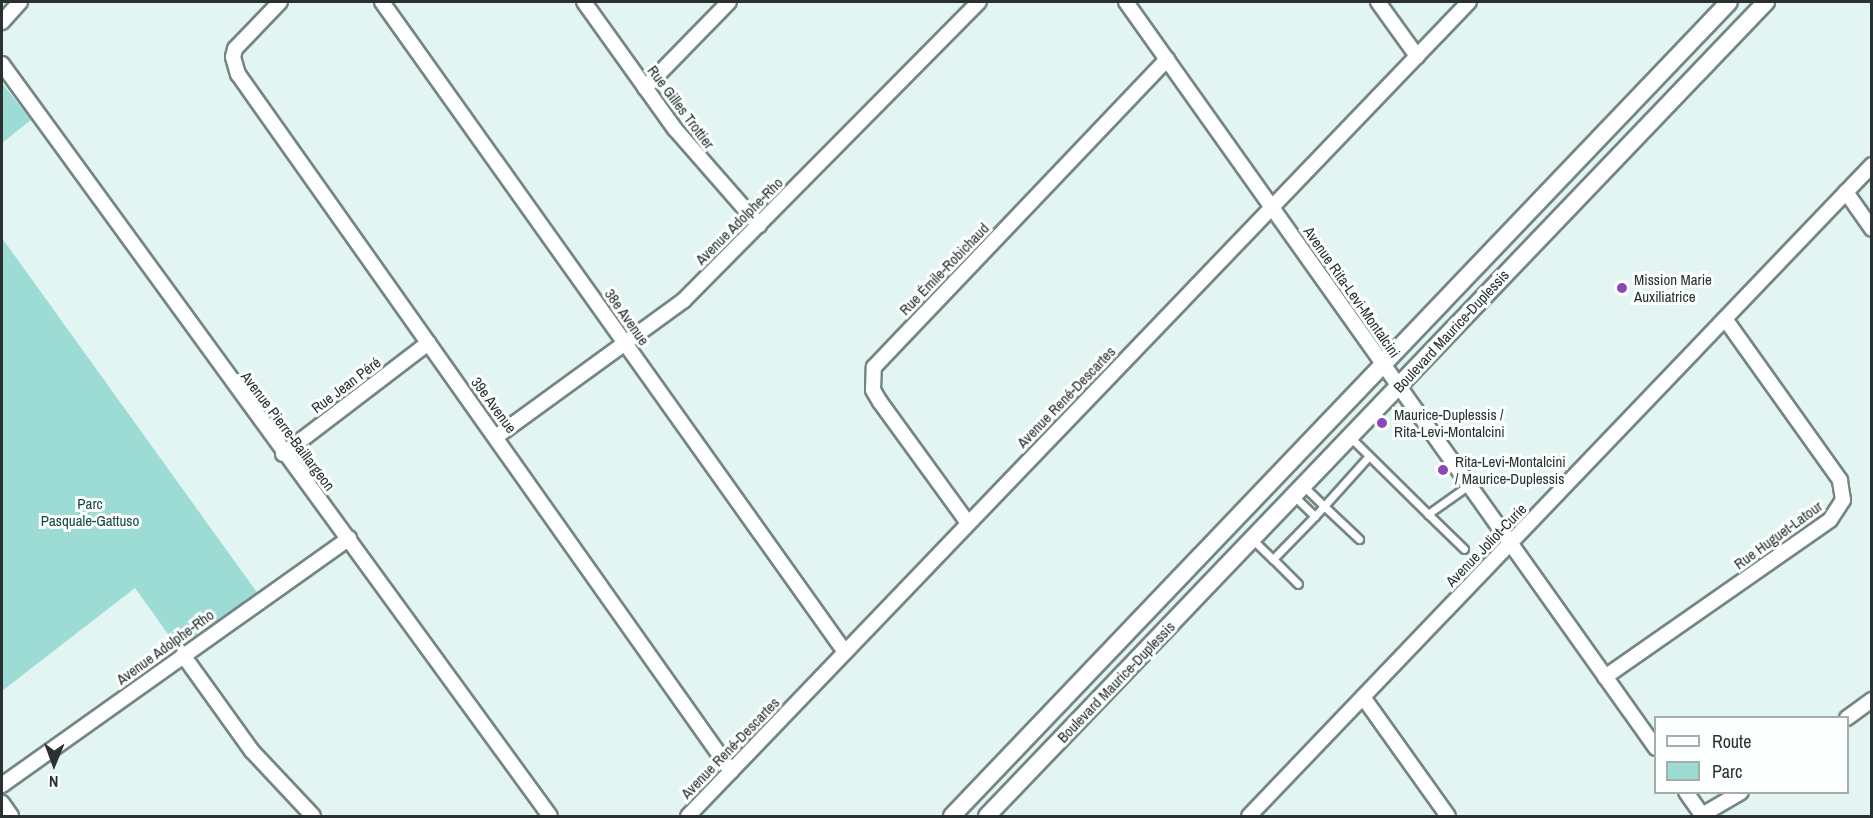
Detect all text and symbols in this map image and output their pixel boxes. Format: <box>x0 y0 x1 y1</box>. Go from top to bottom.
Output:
street label: Rue Gilles Trottier <box>644 62 718 152</box>
street label: Avenue Adolphe-Rho <box>691 173 787 269</box>
street label: Rue Émile-Robichaud <box>895 219 993 319</box>
street label: Avenue Rita-Levi-Montalcini <box>1300 223 1404 361</box>
street label: Boulevard Maurice-Duplessis <box>1389 266 1513 396</box>
place label: Mission Marie Auxiliatrice <box>1634 270 1712 305</box>
marker: Mission Marie Auxiliatrice <box>1615 281 1629 295</box>
street label: 38e Avenue <box>601 285 653 349</box>
street label: Avenue René-Descartes <box>1013 343 1119 451</box>
street label: Rue Jean Péré <box>308 353 384 417</box>
street label: Avenue Pierre-Baillargeon <box>237 368 339 494</box>
street label: 39e Avenue <box>467 373 521 437</box>
place label: Maurice-Duplessis / Rita-Levi-Montalcini <box>1394 405 1505 440</box>
marker: Maurice-Duplessis / Rita-Levi-Montalcini <box>1375 416 1389 430</box>
place label: Rita-Levi-Montalcini / Maurice-Duplessis <box>1455 452 1566 487</box>
marker: Rita-Levi-Montalcini / Maurice-Duplessis <box>1436 463 1450 477</box>
park label: Parc Pasquale-Gattuso <box>41 494 139 529</box>
street label: Rue Huguet-Latour <box>1730 497 1826 573</box>
street label: Avenue Joliot-Curie <box>1442 500 1530 590</box>
street label: Avenue Adolphe-Rho <box>112 605 218 689</box>
street label: Boulevard Maurice-Duplessis <box>1053 618 1179 746</box>
street label: Avenue René-Descartes <box>677 694 783 802</box>
legend <box>1654 716 1849 794</box>
text: Route <box>1712 729 1751 754</box>
north arrow <box>24 734 84 794</box>
text: Parc <box>1712 759 1742 784</box>
text: N <box>49 771 59 793</box>

